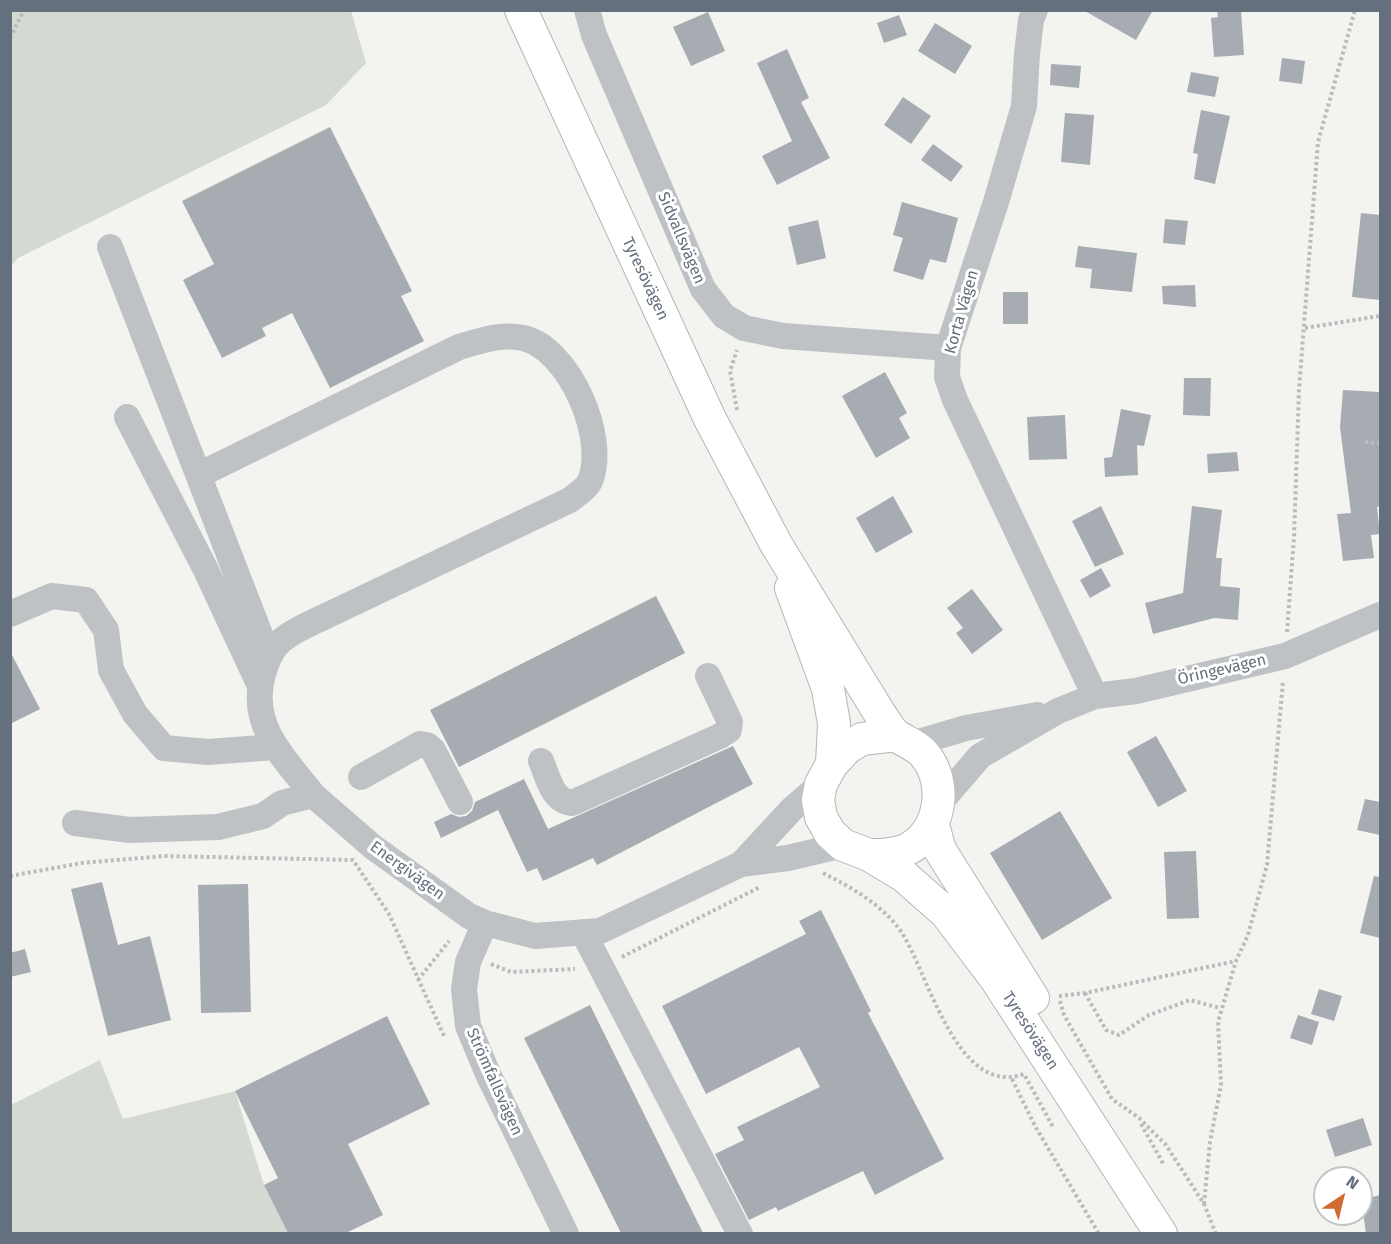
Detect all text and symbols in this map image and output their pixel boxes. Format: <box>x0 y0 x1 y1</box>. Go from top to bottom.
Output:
street label: Sidvallsvägen <box>653 189 709 287</box>
street label: Tyresövägen <box>617 235 673 323</box>
street label: Korta Vägen <box>941 268 983 356</box>
street label: Öringevägen <box>1176 651 1268 689</box>
street label: Energivägen <box>366 837 448 905</box>
street label: Tyresövägen <box>998 988 1062 1074</box>
street label: Strömfallsvägen <box>462 1025 526 1139</box>
north arrow <box>1313 1166 1373 1226</box>
text: N <box>1343 1172 1362 1193</box>

